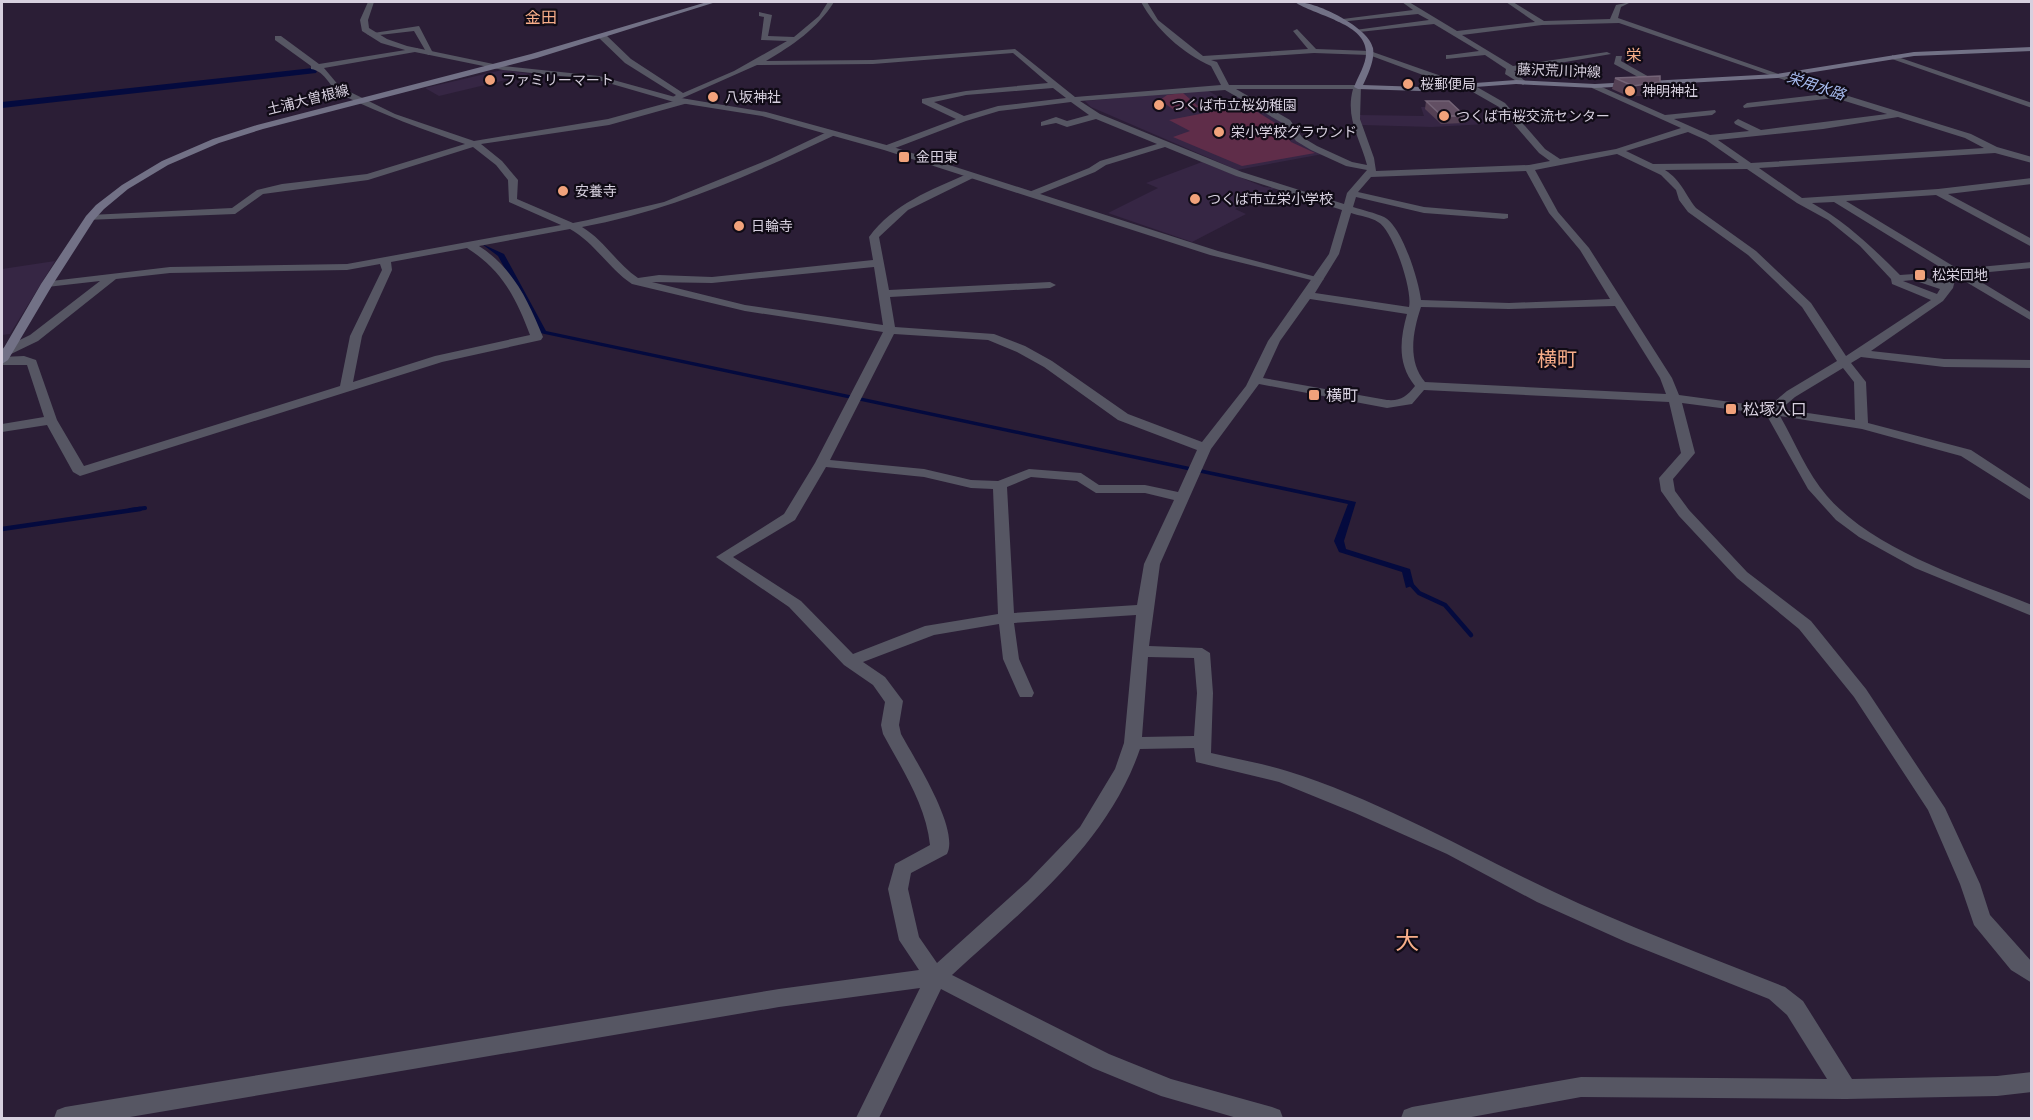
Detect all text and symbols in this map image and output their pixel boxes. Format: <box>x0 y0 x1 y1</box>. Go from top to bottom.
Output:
district label: 金田 <box>525 8 557 27</box>
district label: 栄 <box>1626 46 1642 65</box>
street label: 藤沢荒川沖線 <box>1517 61 1601 81</box>
water label: 栄用水路 <box>1785 68 1849 104</box>
place label: ファミリーマート <box>502 72 614 89</box>
marker: ファミリーマート <box>483 73 497 87</box>
place label: 桜郵便局 <box>1420 76 1476 93</box>
marker: 桜郵便局 <box>1401 77 1415 91</box>
street label: 土浦大曽根線 <box>265 82 351 118</box>
place label: 神明神社 <box>1642 83 1698 100</box>
marker: 神明神社 <box>1623 84 1637 98</box>
place label: 八坂神社 <box>725 89 781 106</box>
marker: 八坂神社 <box>706 90 720 104</box>
place label: つくば市立桜幼稚園 <box>1171 97 1297 114</box>
marker: つくば市立桜幼稚園 <box>1152 98 1166 112</box>
place label: つくば市桜交流センター <box>1456 108 1610 125</box>
marker: つくば市桜交流センター <box>1437 109 1451 123</box>
place label: 栄小学校グラウンド <box>1231 124 1357 141</box>
marker: 栄小学校グラウンド <box>1212 125 1226 139</box>
place label: 金田東 <box>916 149 958 166</box>
marker: 金田東 <box>897 150 911 164</box>
place label: 安養寺 <box>575 183 617 200</box>
marker: 安養寺 <box>556 184 570 198</box>
place label: つくば市立栄小学校 <box>1207 191 1333 208</box>
marker: つくば市立栄小学校 <box>1188 192 1202 206</box>
place label: 日輪寺 <box>751 218 793 235</box>
marker: 日輪寺 <box>732 219 746 233</box>
place label: 松栄団地 <box>1932 267 1988 284</box>
marker: 松栄団地 <box>1913 268 1927 282</box>
district label: 横町 <box>1537 348 1577 371</box>
place label: 横町 <box>1326 386 1358 405</box>
marker: 横町 <box>1307 388 1321 402</box>
place label: 松塚入口 <box>1743 400 1807 419</box>
marker: 松塚入口 <box>1724 402 1738 416</box>
district label: 大 <box>1395 927 1419 955</box>

